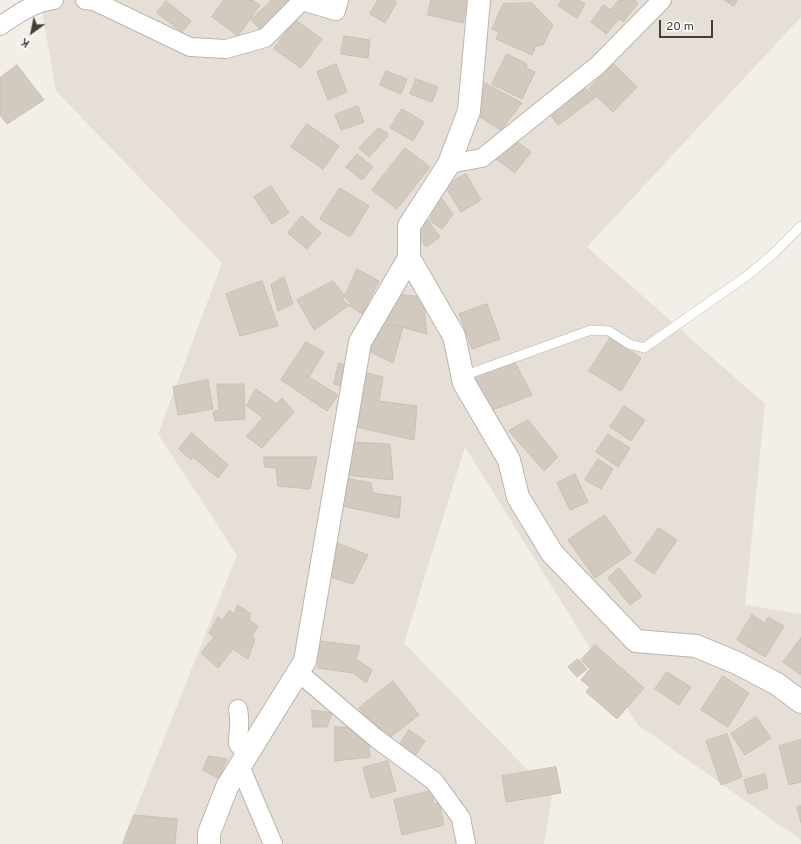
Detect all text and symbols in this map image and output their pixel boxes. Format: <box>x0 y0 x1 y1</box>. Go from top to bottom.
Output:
north arrow <box>12 12 52 52</box>
scale bar <box>661 12 715 38</box>
text: 20 m <box>666 19 694 35</box>
text: K <box>18 34 33 50</box>

